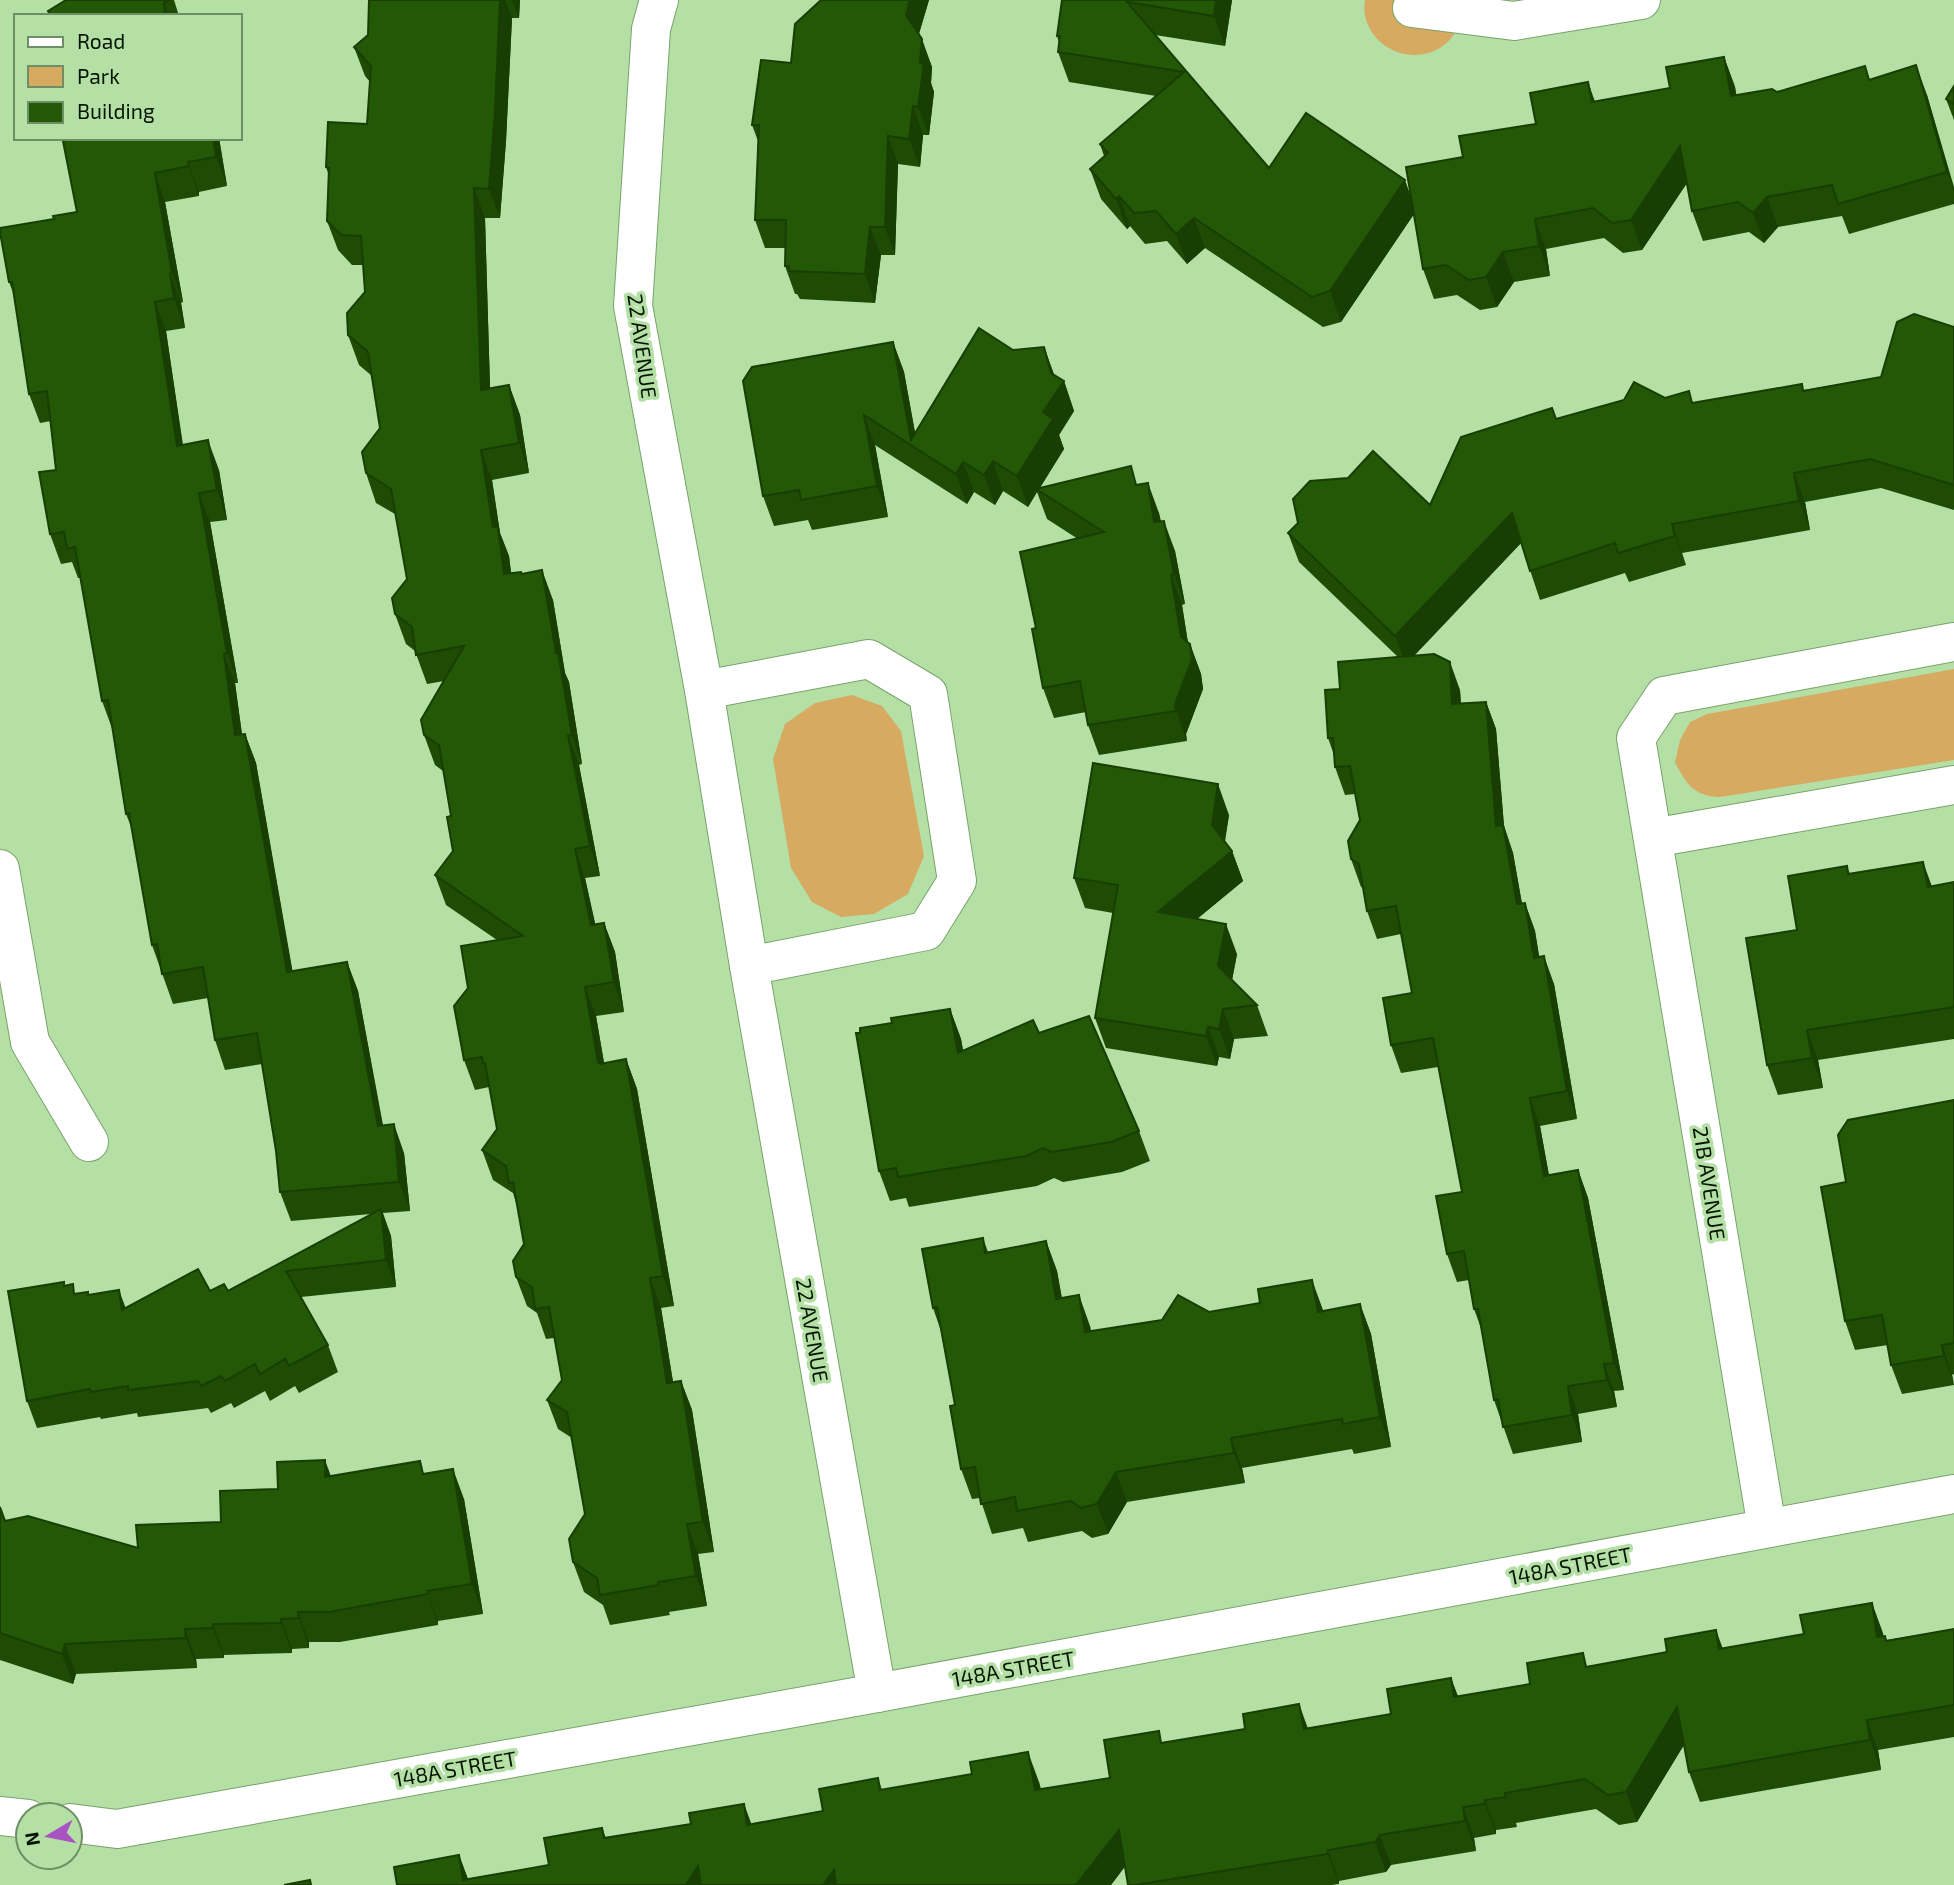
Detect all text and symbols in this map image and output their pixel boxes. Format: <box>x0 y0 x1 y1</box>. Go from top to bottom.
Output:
legend <box>14 14 242 140</box>
text: Road <box>77 28 125 53</box>
text: Park <box>77 63 120 88</box>
text: Building <box>77 98 155 123</box>
street label: 22 AVENUE <box>623 292 663 400</box>
street label: 21B AVENUE <box>1689 1124 1731 1242</box>
street label: 22 AVENUE <box>792 1276 834 1384</box>
street label: 148A STREET <box>1507 1541 1633 1589</box>
street label: 148A STREET <box>950 1645 1076 1691</box>
street label: 148A STREET <box>392 1745 518 1791</box>
north arrow <box>14 1801 84 1871</box>
text: N <box>19 1830 44 1848</box>

